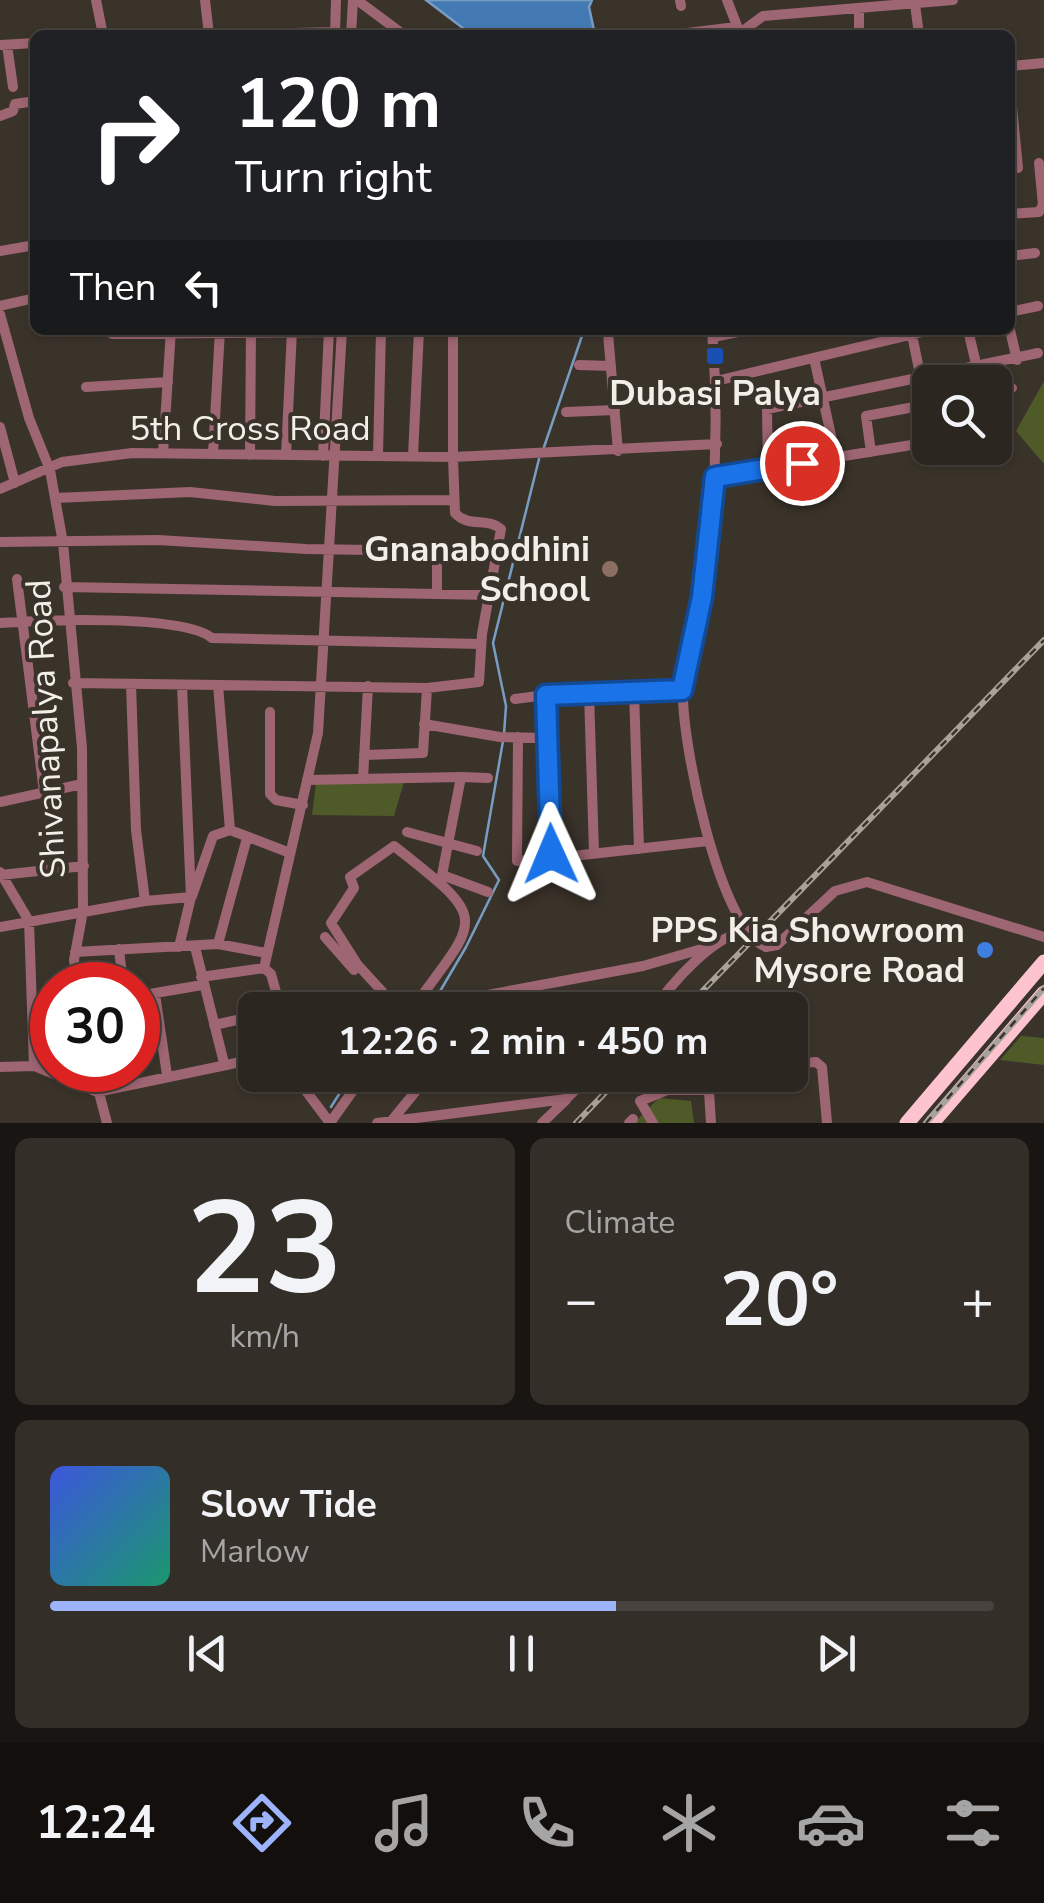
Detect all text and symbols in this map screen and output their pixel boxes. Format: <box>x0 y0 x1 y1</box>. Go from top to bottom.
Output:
text: 120 m <box>235 56 441 152</box>
icon: right <box>70 70 200 200</box>
text: Turn right <box>235 147 432 208</box>
icon: left <box>176 260 231 315</box>
text: Then <box>70 262 156 313</box>
marker: Dubasi Palya <box>704 345 726 367</box>
map controls <box>912 365 1012 465</box>
button: search <box>912 365 1012 465</box>
place label: Dubasi Palya <box>609 370 821 417</box>
street label: 5th Cross Road <box>129 405 371 452</box>
pin <box>760 421 845 506</box>
icon: arrive <box>775 436 830 491</box>
place label: Gnanabodhini School <box>364 526 590 613</box>
marker: Gnanabodhini School <box>599 558 621 580</box>
street label: Shivanapalya Road <box>15 578 77 880</box>
position arrow <box>499 802 603 906</box>
place label: PPS Kia Showroom Mysore Road <box>650 907 965 994</box>
marker: PPS Kia Showroom Mysore Road <box>974 939 996 961</box>
speed limit sign: 30 <box>30 962 160 1092</box>
text: 12:26 · 2 min · 450 m <box>338 1016 708 1067</box>
text: 23 <box>187 1161 343 1338</box>
text: Climate <box>565 1201 675 1244</box>
text: 20° <box>720 1249 838 1351</box>
text: − <box>565 1263 598 1338</box>
text: + <box>961 1263 994 1338</box>
text: km/h <box>229 1315 300 1358</box>
text: Slow Tide <box>200 1479 377 1530</box>
text: Marlow <box>200 1530 310 1573</box>
icon: previous <box>180 1626 235 1681</box>
icon: pause <box>494 1626 549 1681</box>
icon: next <box>809 1626 864 1681</box>
icon: directions <box>227 1788 297 1858</box>
icon: music <box>369 1788 439 1858</box>
icon: phone <box>512 1788 582 1858</box>
icon: climate <box>654 1788 724 1858</box>
icon: car <box>796 1788 866 1858</box>
icon: filters <box>938 1788 1008 1858</box>
text: 12:24 <box>36 1793 155 1854</box>

